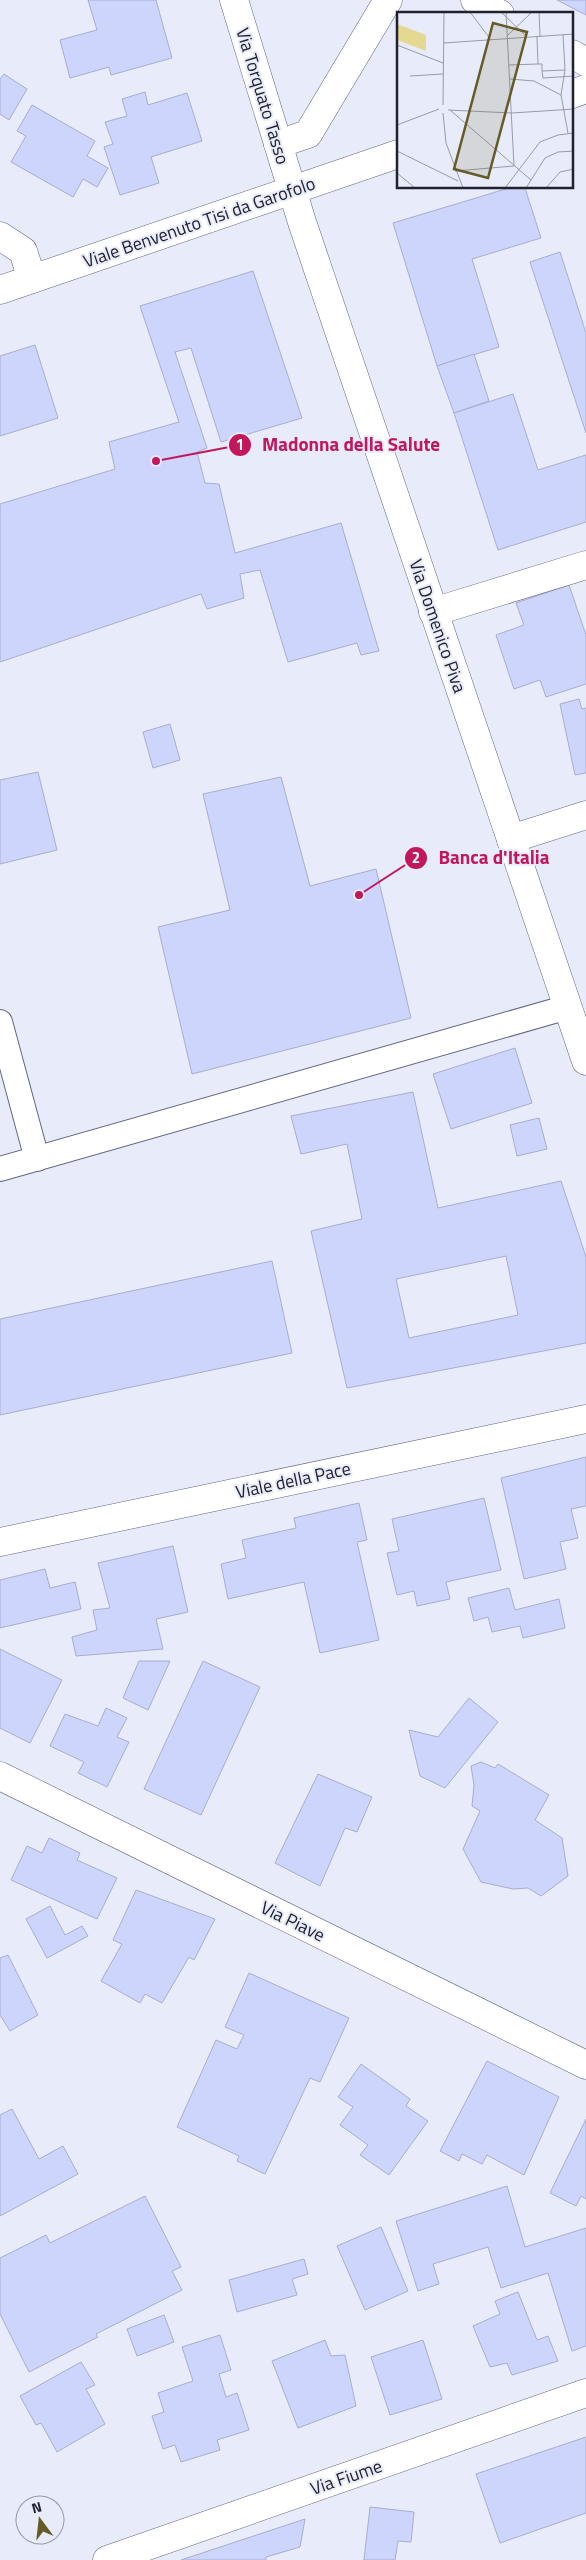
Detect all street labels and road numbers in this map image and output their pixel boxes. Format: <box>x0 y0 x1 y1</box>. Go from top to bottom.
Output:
street label: Via Torquato Tasso <box>229 24 297 168</box>
street label: Viale Benvenuto Tisi da Garofolo <box>79 170 319 274</box>
street label: Via Domenico Piva <box>403 556 473 696</box>
street label: Viale della Pace <box>233 1455 353 1505</box>
street label: Via Piave <box>256 1894 330 1948</box>
street label: Via Fiume <box>306 2452 386 2502</box>

